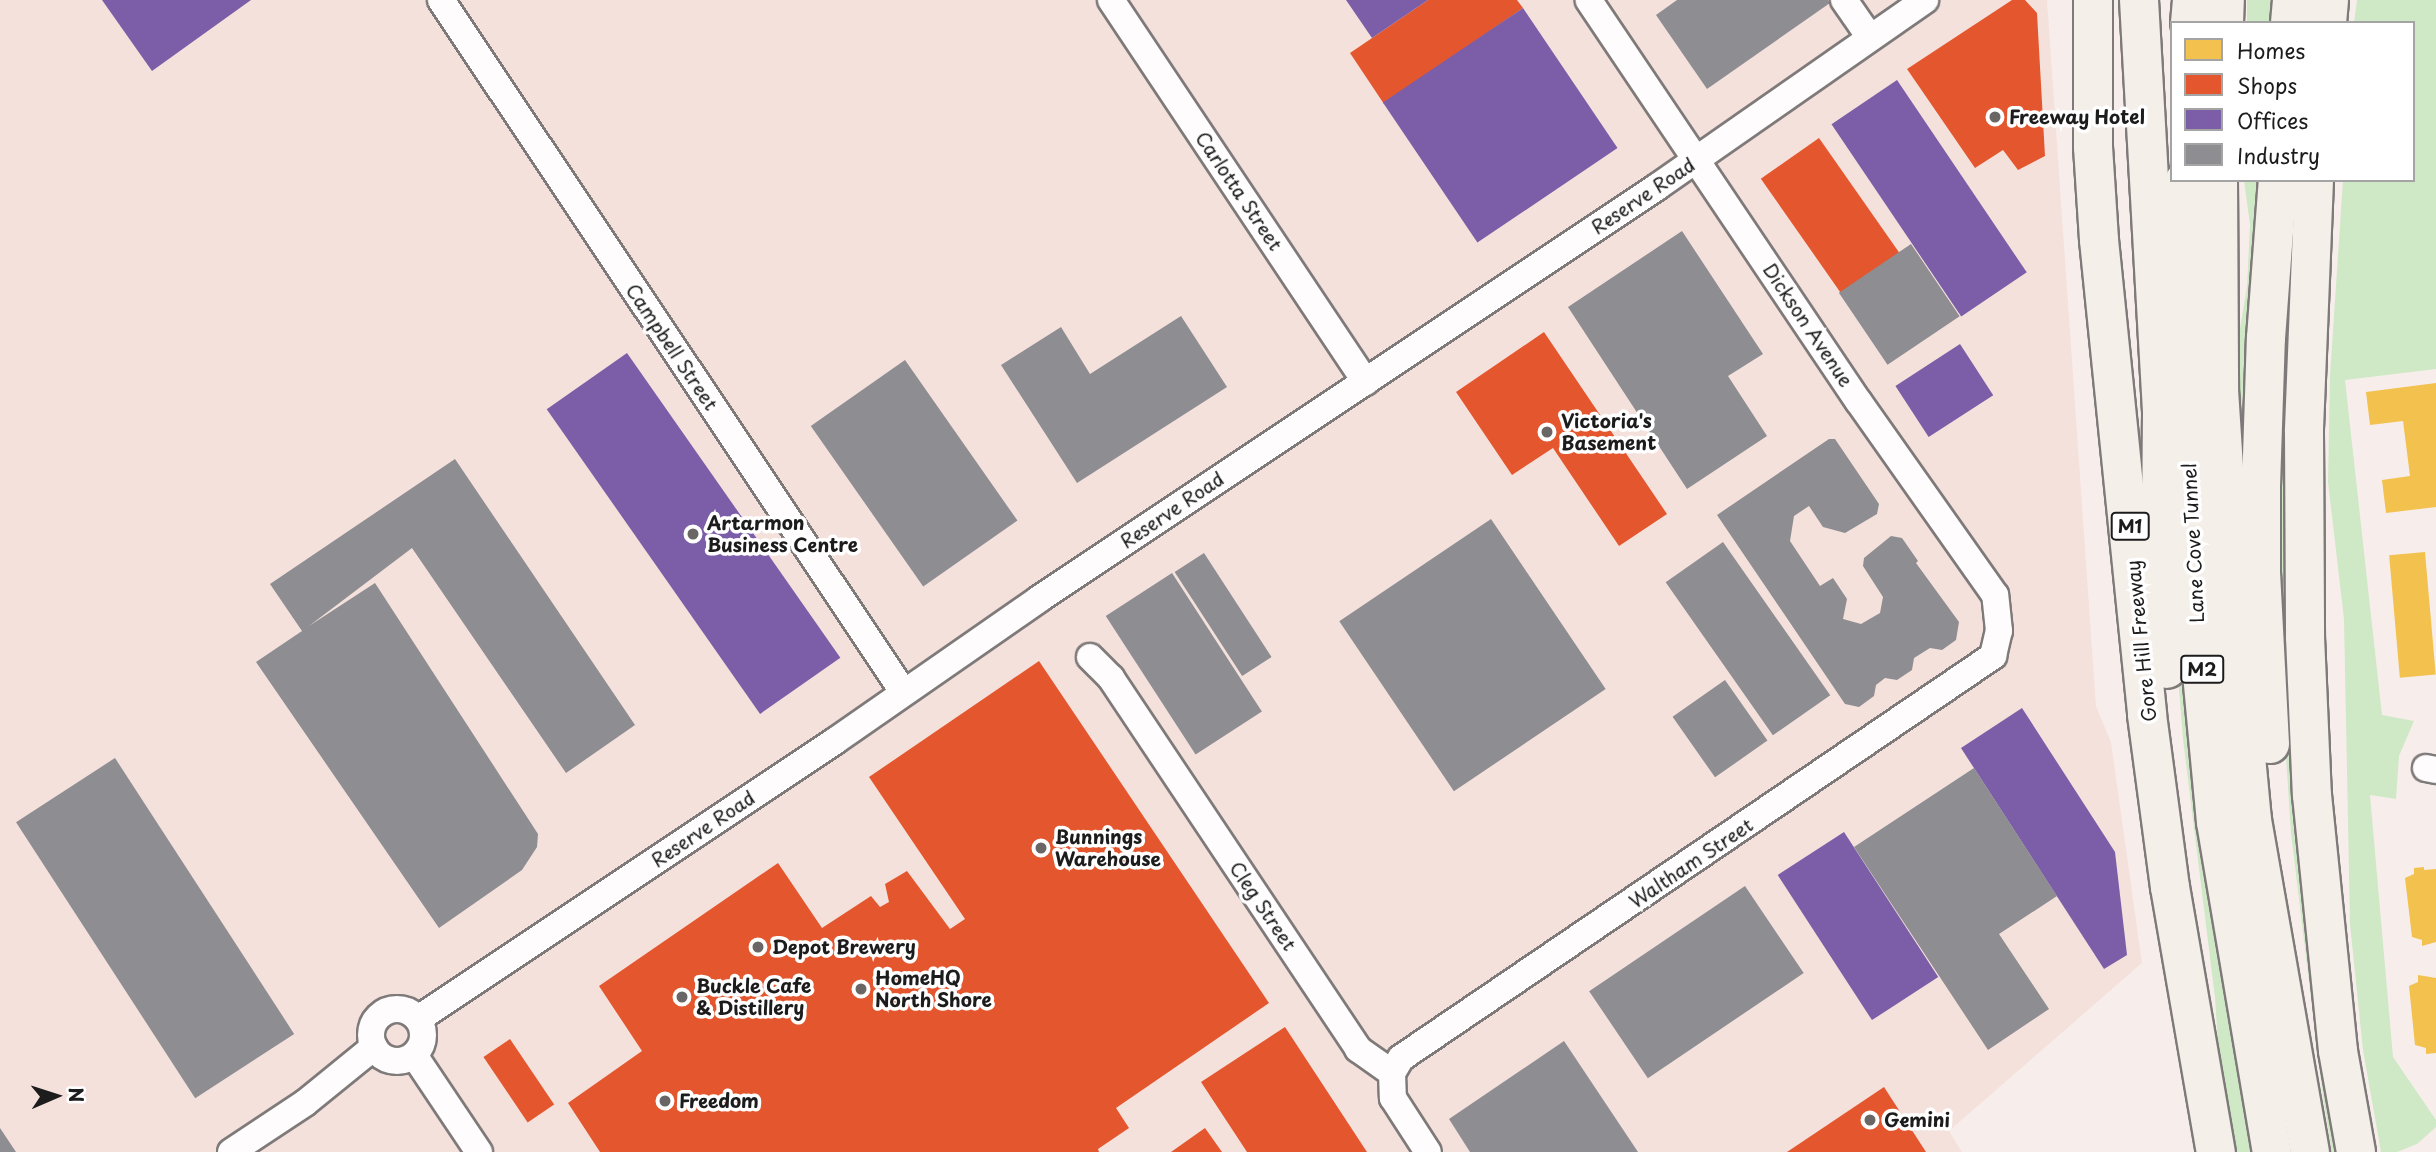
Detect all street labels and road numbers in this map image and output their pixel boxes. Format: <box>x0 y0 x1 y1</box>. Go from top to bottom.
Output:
street label: Carlotta Street <box>1191 127 1287 255</box>
street label: Reserve Road <box>1587 153 1699 239</box>
street label: Dickson Avenue <box>1759 260 1857 390</box>
street label: Campbell Street <box>621 279 723 415</box>
street label: Lane Cove Tunnel <box>2177 462 2209 624</box>
street label: Reserve Road <box>1116 467 1228 553</box>
road number: M1 <box>2109 512 2151 540</box>
street label: Gore Hill Freeway <box>2121 558 2161 724</box>
road number: M2 <box>2179 654 2225 684</box>
street label: Reserve Road <box>647 786 759 872</box>
street label: Waltham Street <box>1624 813 1758 913</box>
street label: Cleg Street <box>1225 857 1301 955</box>

